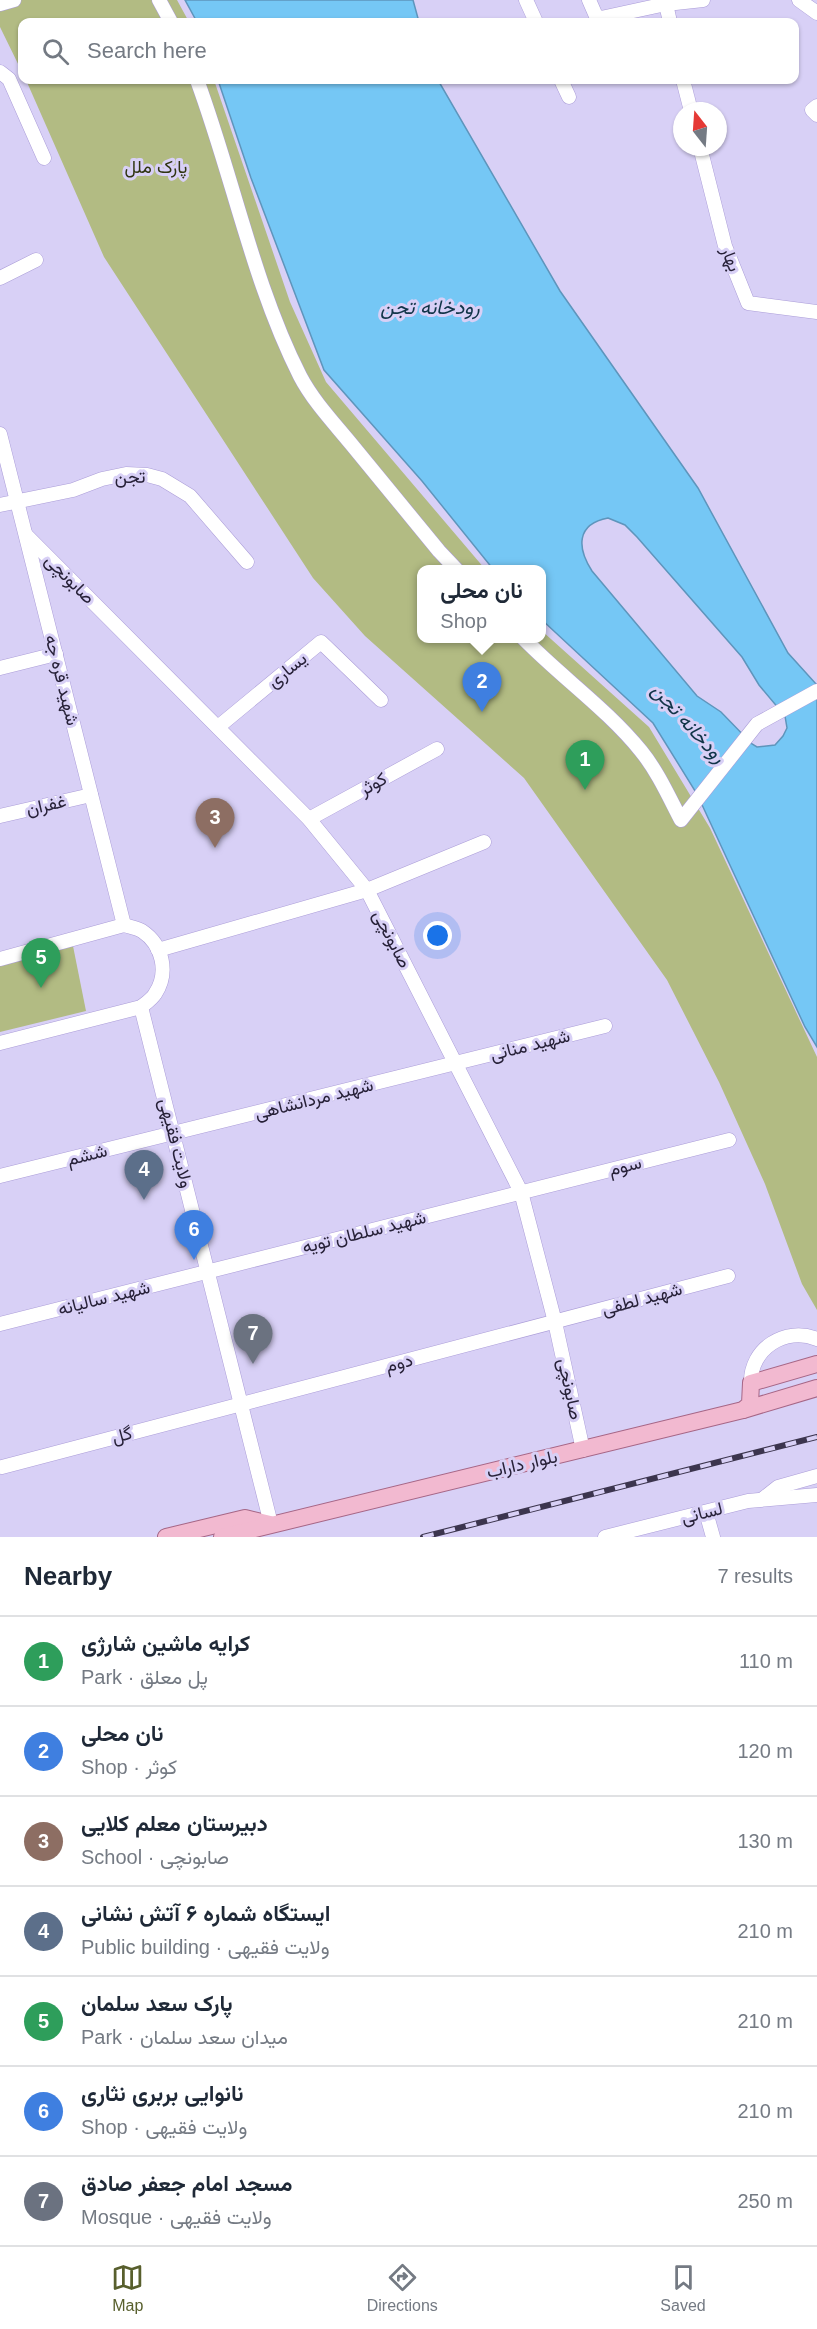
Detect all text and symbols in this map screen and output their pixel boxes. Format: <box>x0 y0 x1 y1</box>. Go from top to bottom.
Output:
search box <box>18 18 799 84</box>
icon: search <box>39 35 72 68</box>
text: Search here <box>87 38 207 63</box>
north arrow <box>673 102 727 156</box>
park label: پارک ملل <box>125 157 187 179</box>
street label: بهار <box>716 243 745 275</box>
water label: رودخانه تجن <box>380 296 480 320</box>
street label: تجن <box>114 467 146 488</box>
street label: صابونچی <box>40 550 99 609</box>
popup <box>417 565 546 643</box>
text: نان محلی <box>440 578 523 603</box>
text: Shop <box>440 610 487 632</box>
street label: شهید قره جه <box>40 633 83 728</box>
street label: یساری <box>263 648 311 693</box>
pin: 2 <box>462 662 502 712</box>
water label: رودخانه تجن <box>646 679 731 769</box>
pin: 1 <box>566 740 604 790</box>
street label: کوثر <box>355 768 391 801</box>
street label: غفران <box>24 791 68 820</box>
pin: 3 <box>196 798 234 848</box>
street label: صابونچی <box>367 907 415 972</box>
your location <box>423 921 452 950</box>
pin: 5 <box>22 938 60 988</box>
street label: شهید منانی <box>488 1025 572 1066</box>
street label: شهید مردانشاهی <box>253 1075 376 1124</box>
street label: ولایت فقیهی <box>154 1096 197 1190</box>
street label: ششم <box>65 1140 110 1172</box>
pin: 4 <box>124 1150 164 1200</box>
street label: سوم <box>607 1152 644 1182</box>
street label: شهید سلطان تویه <box>300 1207 428 1258</box>
pin: 6 <box>174 1210 214 1260</box>
street label: شهید سالیانه <box>56 1277 152 1320</box>
street label: شهید لطفی <box>600 1279 685 1320</box>
pin: 7 <box>234 1314 272 1364</box>
street label: دوم <box>383 1350 415 1378</box>
street label: صابونچی <box>552 1357 586 1422</box>
street label: گل <box>110 1423 135 1448</box>
street label: بلوار داراب <box>485 1446 560 1483</box>
street label: لسانی <box>679 1498 725 1529</box>
text: Nearby <box>24 1561 112 1591</box>
text: 7 results <box>717 1565 793 1587</box>
text: کرایه ماشین شارژی <box>81 1631 250 1656</box>
text: 1 <box>38 1650 49 1672</box>
text: 110 m <box>739 1650 793 1672</box>
text: Park · پل معلق <box>81 1666 208 1688</box>
text: نان محلی <box>81 1721 163 1746</box>
text: 2 <box>38 1740 49 1762</box>
text: 120 m <box>737 1740 793 1762</box>
text: Shop · کوثر <box>81 1756 177 1778</box>
text: دبیرستان معلم کلایی <box>81 1811 268 1836</box>
text: 3 <box>38 1830 49 1852</box>
text: 130 m <box>737 1830 793 1852</box>
text: School · صابونچی <box>81 1846 229 1868</box>
text: ایستگاه شماره ۶ آتش نشانی <box>81 1901 330 1926</box>
text: 4 <box>38 1920 49 1942</box>
text: 210 m <box>737 1920 793 1942</box>
text: Public building · ولایت فقیهی <box>81 1936 330 1958</box>
text: پارک سعد سلمان <box>81 1991 233 2016</box>
text: 5 <box>38 2010 49 2032</box>
text: 210 m <box>737 2010 793 2032</box>
text: Park · میدان سعد سلمان <box>81 2026 288 2048</box>
text: نانوایی بربری نثاری <box>81 2081 243 2106</box>
text: 6 <box>38 2100 49 2122</box>
text: 210 m <box>737 2100 793 2122</box>
text: Shop · ولایت فقیهی <box>81 2116 247 2138</box>
text: مسجد امام جعفر صادق <box>81 2171 293 2196</box>
text: 7 <box>38 2190 49 2212</box>
text: 250 m <box>737 2190 793 2212</box>
text: Mosque · ولایت فقیهی <box>81 2206 272 2228</box>
tab: Map <box>111 2261 144 2315</box>
tab: Directions <box>367 2261 438 2315</box>
tab: Saved <box>660 2261 706 2315</box>

